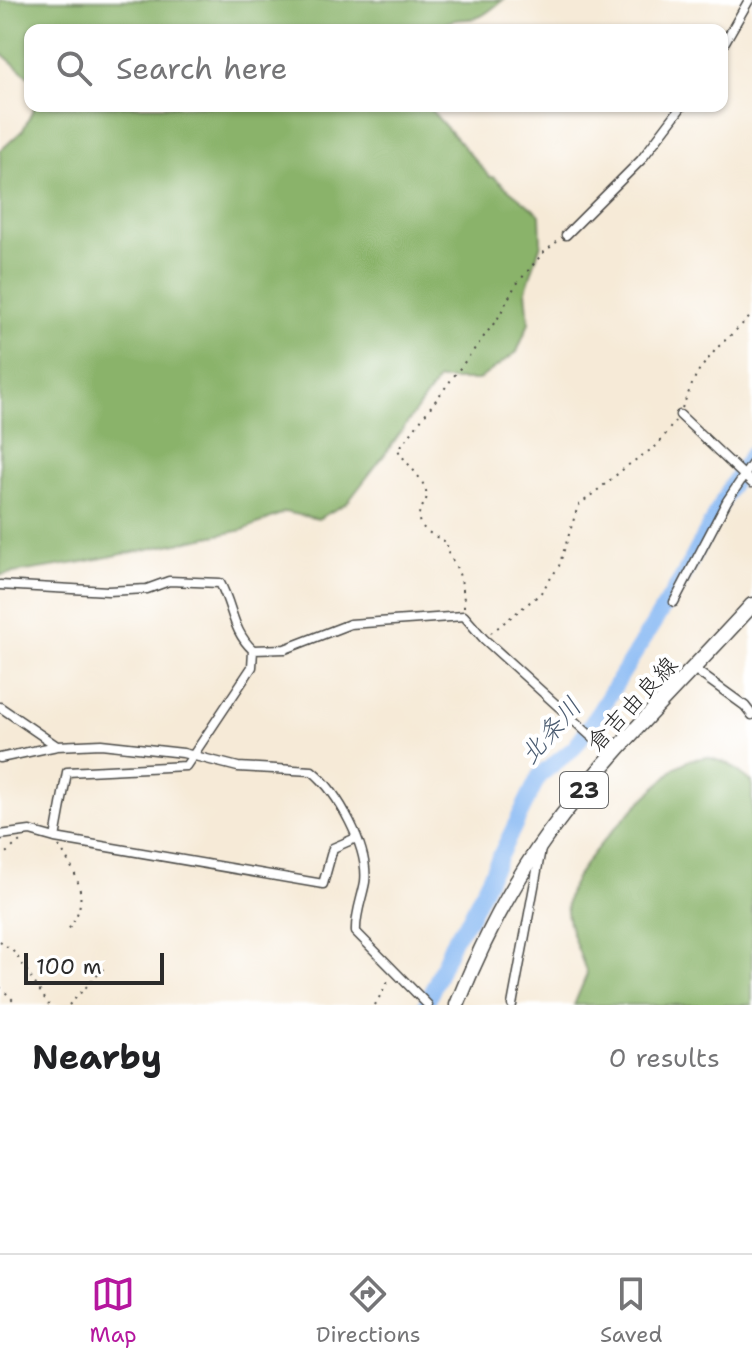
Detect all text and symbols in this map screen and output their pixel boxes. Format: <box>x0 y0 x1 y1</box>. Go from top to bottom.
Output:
search box <box>24 24 728 112</box>
icon: search <box>52 46 96 90</box>
text: Search here <box>116 48 287 89</box>
street label: 倉吉由良線 <box>579 649 685 759</box>
water label: 北条川 <box>511 689 589 771</box>
road number: 23 <box>560 772 608 808</box>
scale bar <box>24 949 164 985</box>
text: 100 m <box>36 952 102 981</box>
text: Nearby <box>32 1034 162 1080</box>
text: 0 results <box>608 1040 720 1075</box>
tab: Map <box>90 1272 137 1349</box>
tab: Directions <box>316 1272 421 1349</box>
tab: Saved <box>600 1272 662 1349</box>

